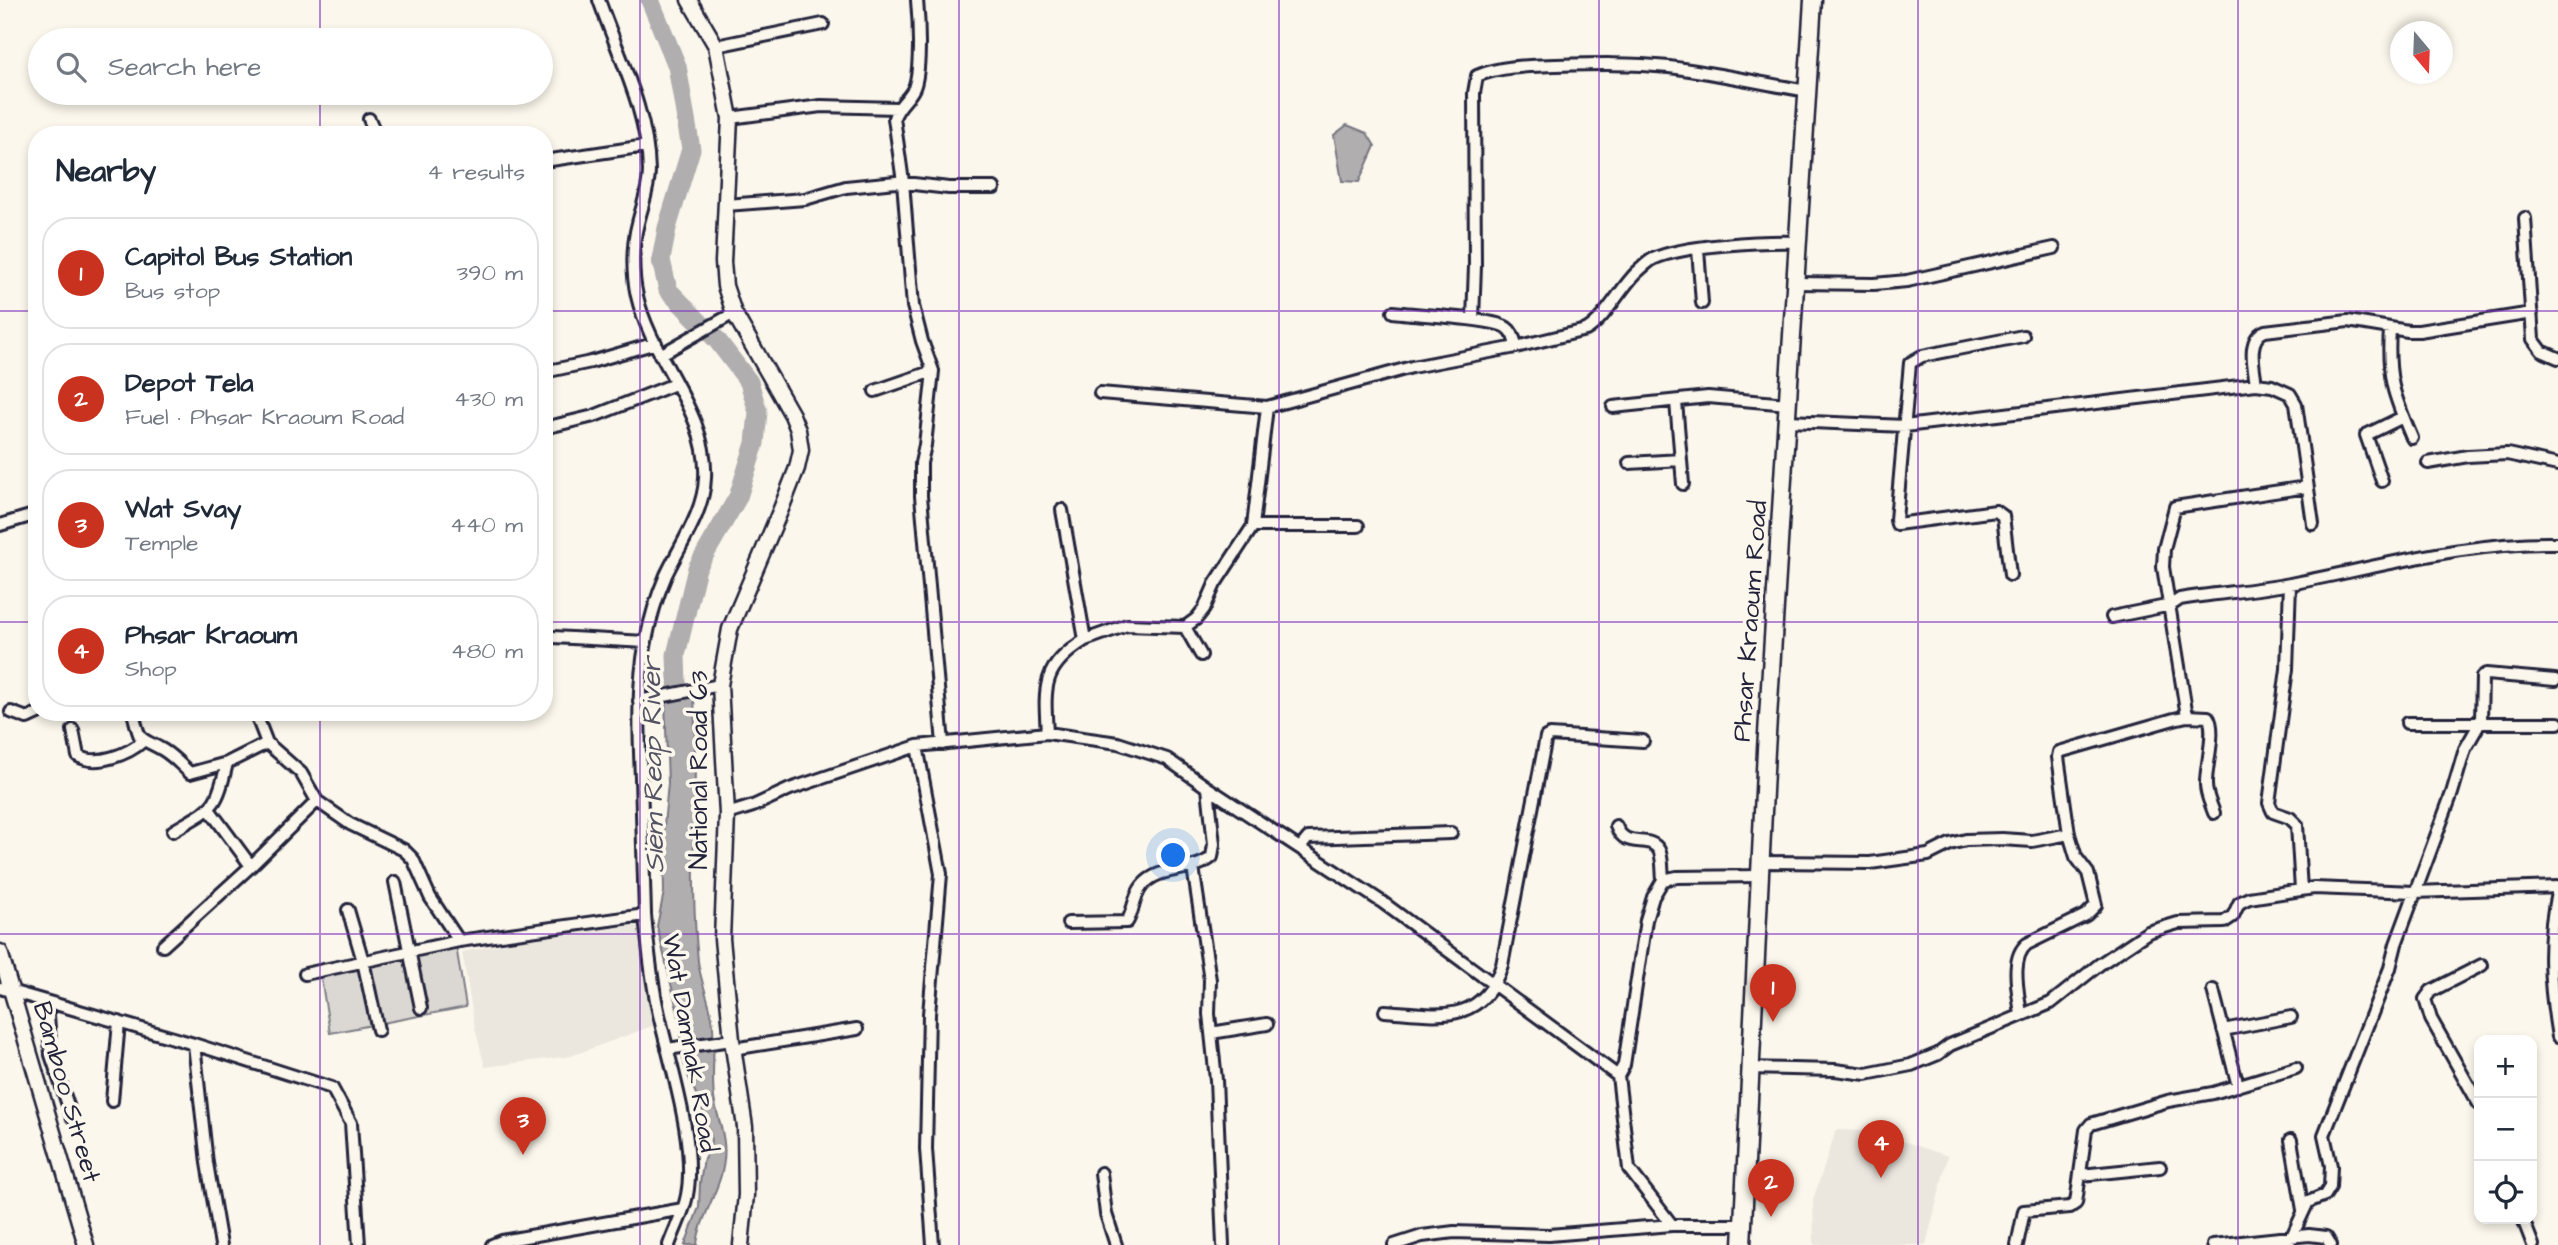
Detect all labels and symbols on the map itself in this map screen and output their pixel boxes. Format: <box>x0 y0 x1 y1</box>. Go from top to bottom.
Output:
north arrow <box>2390 21 2453 84</box>
street label: Phsar Kraoum Road <box>1724 499 1776 743</box>
water label: Siem Reap River <box>632 654 674 873</box>
street label: National Road 63 <box>681 671 717 870</box>
your location <box>1156 838 1190 872</box>
street label: Wat Damnak Road <box>653 931 727 1155</box>
pin: 1 <box>1750 964 1796 1022</box>
street label: Bamboo Street <box>24 997 110 1187</box>
pin: 3 <box>500 1097 546 1155</box>
pin: 4 <box>1858 1120 1904 1178</box>
pin: 2 <box>1748 1159 1794 1217</box>

